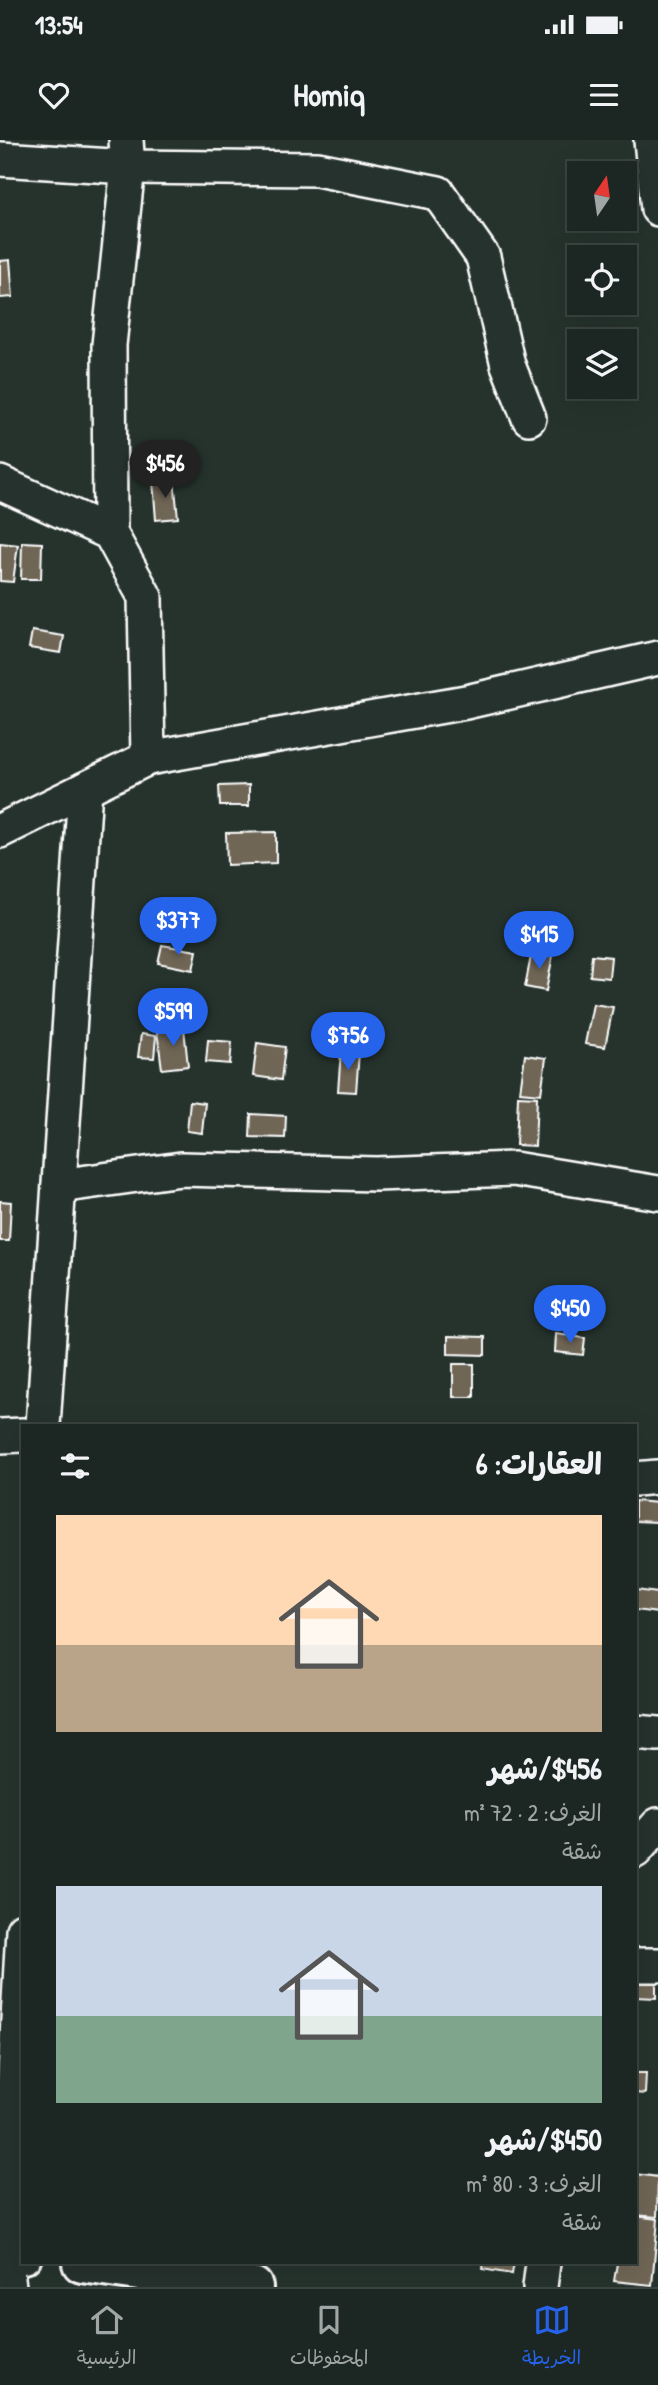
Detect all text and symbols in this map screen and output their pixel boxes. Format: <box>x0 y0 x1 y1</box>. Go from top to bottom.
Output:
text: 13:54 <box>35 7 83 42</box>
text: Homiq <box>293 73 365 116</box>
icon: heart <box>35 76 73 114</box>
icon: menu <box>585 76 623 114</box>
north arrow <box>567 161 637 231</box>
map controls <box>567 161 637 399</box>
button: locate <box>567 245 637 315</box>
button: layers <box>567 329 637 399</box>
pin: $456 <box>124 440 206 500</box>
text: $456 <box>145 447 185 478</box>
pin: $377 <box>137 898 219 957</box>
text: $377 <box>156 904 200 935</box>
pin: $415 <box>498 912 580 971</box>
text: $415 <box>520 918 558 949</box>
pin: $599 <box>132 988 214 1048</box>
text: $599 <box>154 995 192 1026</box>
pin: $756 <box>307 1012 389 1072</box>
text: $756 <box>327 1019 369 1050</box>
pin: $450 <box>529 1286 611 1345</box>
text: $450 <box>550 1292 590 1323</box>
text: العقارات: 6 <box>476 1443 602 1483</box>
icon: filters <box>56 1447 94 1485</box>
icon: home <box>266 1561 392 1687</box>
text: $456/شهر <box>488 1748 602 1788</box>
text: الغرف: 2 · 72 m² <box>464 1797 602 1828</box>
text: شقة <box>562 1835 602 1866</box>
icon: home <box>266 1932 392 2058</box>
text: $450/شهر <box>487 2119 602 2159</box>
text: الغرف: 3 · 80 m² <box>466 2168 602 2199</box>
text: شقة <box>562 2206 602 2237</box>
tab: الرئيسية <box>77 2301 136 2374</box>
tab: المحفوظات <box>290 2301 368 2374</box>
tab: الخريطة <box>522 2301 581 2374</box>

